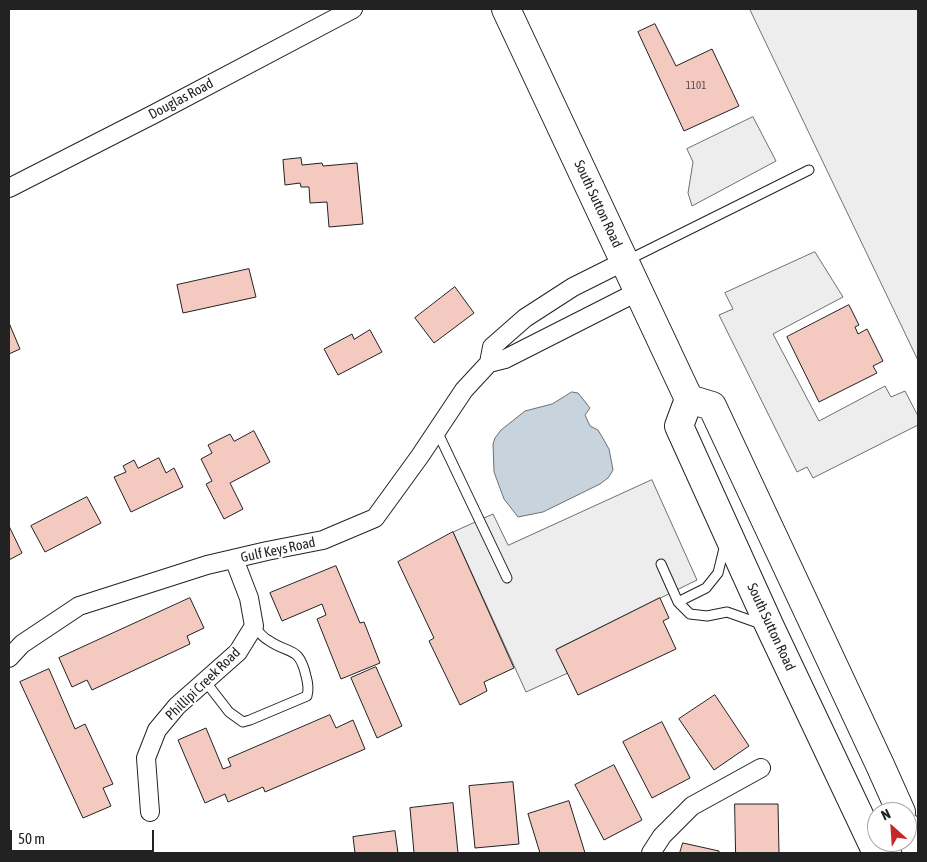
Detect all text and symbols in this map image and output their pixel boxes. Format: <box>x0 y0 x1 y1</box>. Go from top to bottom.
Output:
street label: Douglas Road <box>146 75 216 123</box>
house number: 1101 <box>686 79 706 93</box>
street label: South Sutton Road <box>570 158 626 250</box>
street label: Gulf Keys Road <box>239 534 317 566</box>
street label: South Sutton Road <box>743 581 799 673</box>
street label: Phillipi Creek Road <box>162 644 244 724</box>
north arrow <box>867 802 917 852</box>
text: N <box>879 805 893 823</box>
scale bar <box>12 820 156 852</box>
text: 50 m <box>18 830 45 847</box>

